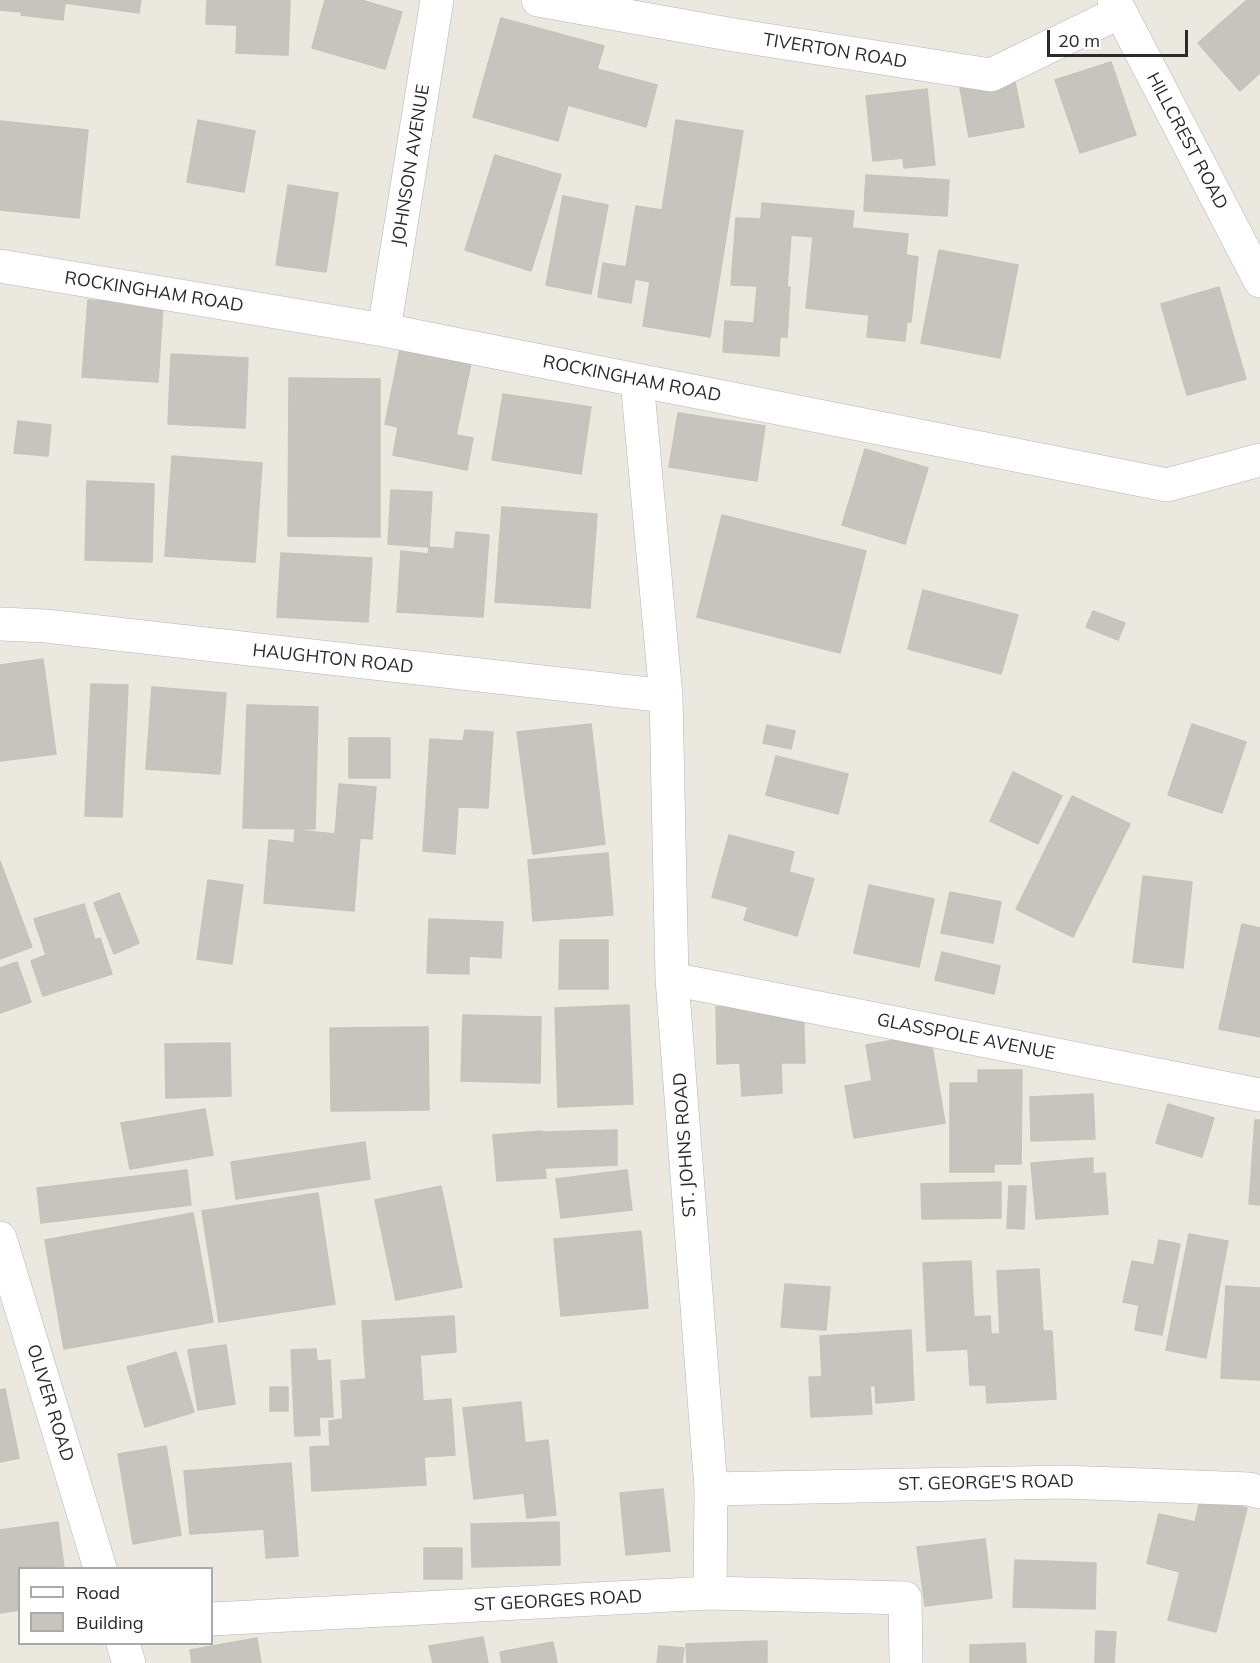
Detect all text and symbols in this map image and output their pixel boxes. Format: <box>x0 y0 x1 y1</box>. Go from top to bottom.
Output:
scale bar <box>1050 18 1191 56</box>
street label: TIVERTON ROAD <box>761 29 909 73</box>
text: 20 m <box>1058 29 1100 52</box>
street label: HILLCREST ROAD <box>1142 69 1232 213</box>
street label: JOHNSON AVENUE <box>388 83 434 247</box>
street label: ROCKINGHAM ROAD <box>63 267 245 317</box>
street label: ROCKINGHAM ROAD <box>541 351 723 407</box>
street label: HAUGHTON ROAD <box>251 640 415 678</box>
street label: GLASSPOLE AVENUE <box>875 1009 1057 1065</box>
street label: ST. JOHNS ROAD <box>669 1072 701 1218</box>
street label: OLIVER ROAD <box>22 1342 78 1464</box>
street label: ST. GEORGE'S ROAD <box>898 1471 1074 1495</box>
legend <box>18 1567 213 1645</box>
text: Road <box>76 1581 120 1604</box>
street label: ST GEORGES ROAD <box>473 1586 643 1616</box>
text: Building <box>76 1611 144 1634</box>

